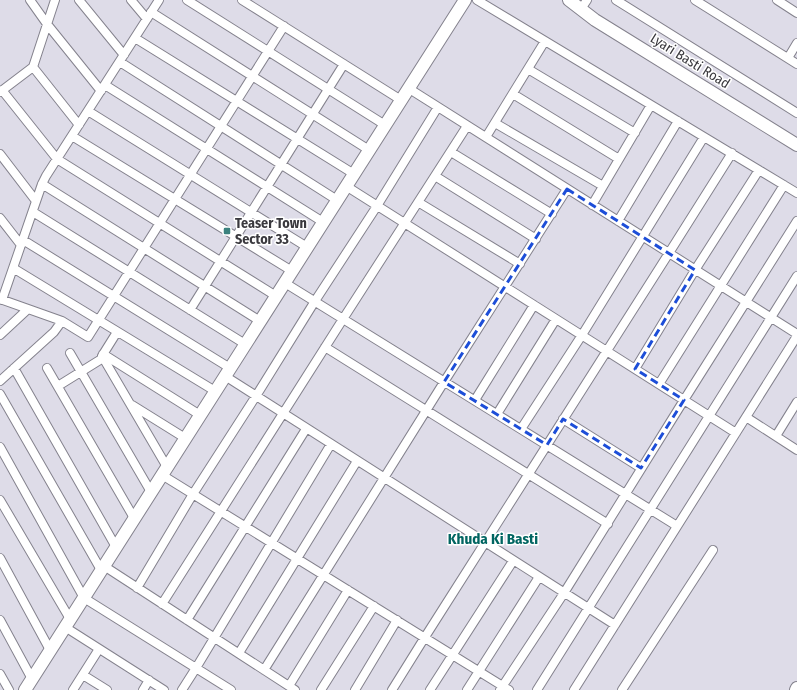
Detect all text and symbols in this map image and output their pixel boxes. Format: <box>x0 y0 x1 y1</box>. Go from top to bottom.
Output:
street label: Lyari Basti Road <box>647 30 733 92</box>
place label: Teaser Town Sector 33 <box>235 215 307 248</box>
marker: Teaser Town Sector 33 <box>222 226 232 236</box>
district label: Khuda Ki Basti <box>448 530 538 548</box>

